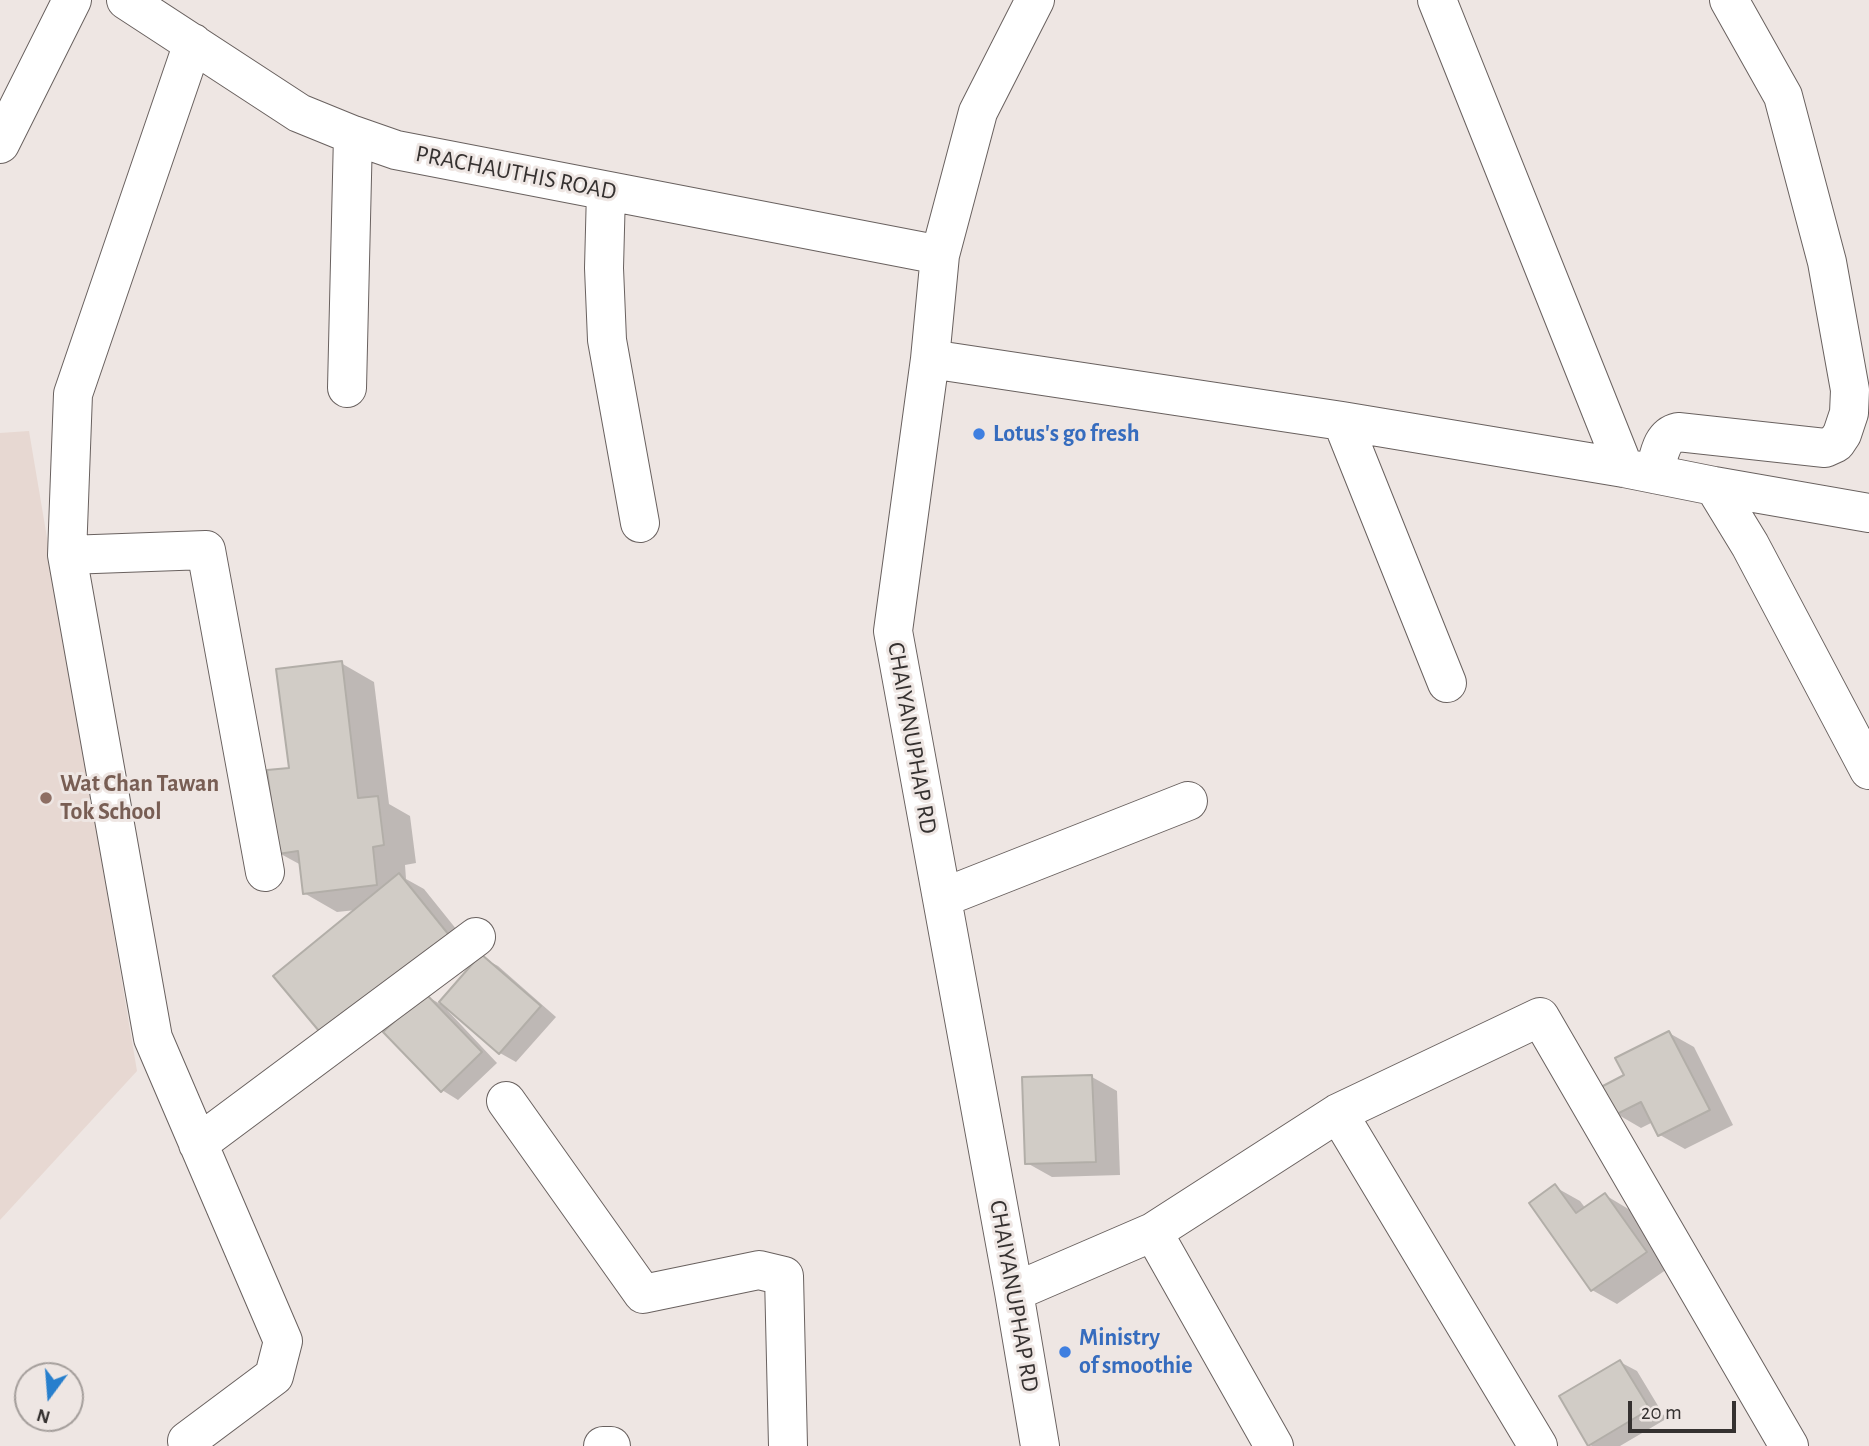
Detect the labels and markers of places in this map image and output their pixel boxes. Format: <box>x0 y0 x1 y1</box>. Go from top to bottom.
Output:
place label: Lotus's go fresh <box>993 420 1139 448</box>
marker: Lotus's go fresh <box>971 426 987 442</box>
place label: Wat Chan Tawan Tok School <box>60 770 219 826</box>
marker: Wat Chan Tawan Tok School <box>38 790 54 806</box>
place label: Ministry of smoothie <box>1079 1324 1193 1380</box>
marker: Ministry of smoothie <box>1057 1344 1073 1360</box>

